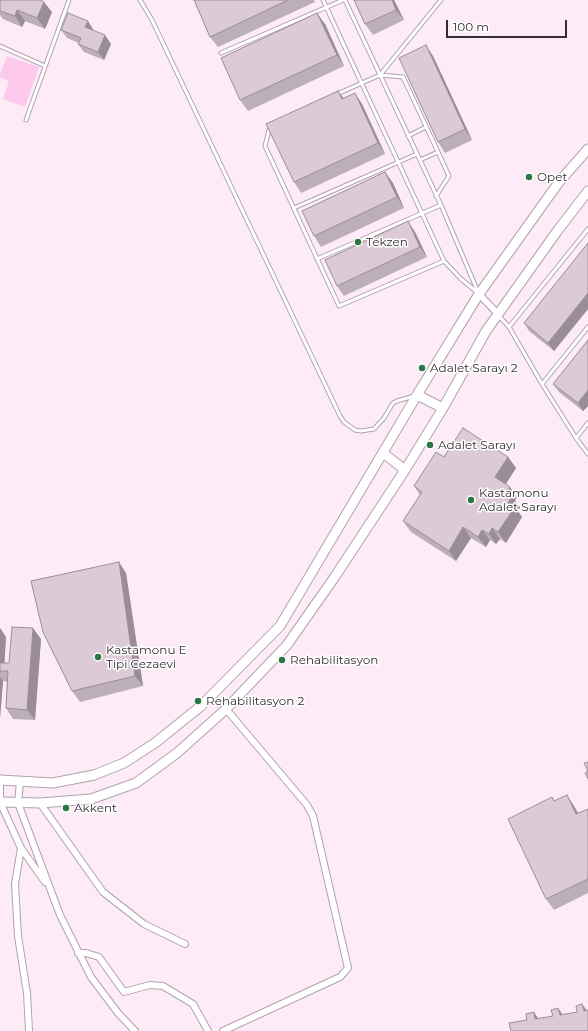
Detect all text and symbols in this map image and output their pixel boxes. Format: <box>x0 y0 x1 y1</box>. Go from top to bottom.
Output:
scale bar <box>448 12 569 38</box>
text: 100 m <box>453 19 489 34</box>
place label: Opet <box>537 170 567 184</box>
marker: Opet <box>524 172 534 182</box>
place label: Tekzen <box>366 235 408 249</box>
marker: Tekzen <box>353 237 363 247</box>
place label: Adalet Sarayı 2 <box>430 361 518 375</box>
marker: Adalet Sarayı 2 <box>417 363 427 373</box>
place label: Adalet Sarayı <box>438 438 516 452</box>
marker: Adalet Sarayı <box>425 440 435 450</box>
place label: Kastamonu Adalet Sarayı <box>479 486 557 514</box>
marker: Kastamonu Adalet Sarayı <box>466 495 476 505</box>
place label: Kastamonu E Tipi Cezaevi <box>106 643 187 671</box>
marker: Kastamonu E Tipi Cezaevi <box>93 652 103 662</box>
place label: Rehabilitasyon <box>290 653 378 667</box>
marker: Rehabilitasyon <box>277 655 287 665</box>
place label: Rehabilitasyon 2 <box>206 694 304 708</box>
marker: Rehabilitasyon 2 <box>193 696 203 706</box>
place label: Akkent <box>74 801 117 815</box>
marker: Akkent <box>61 803 71 813</box>

